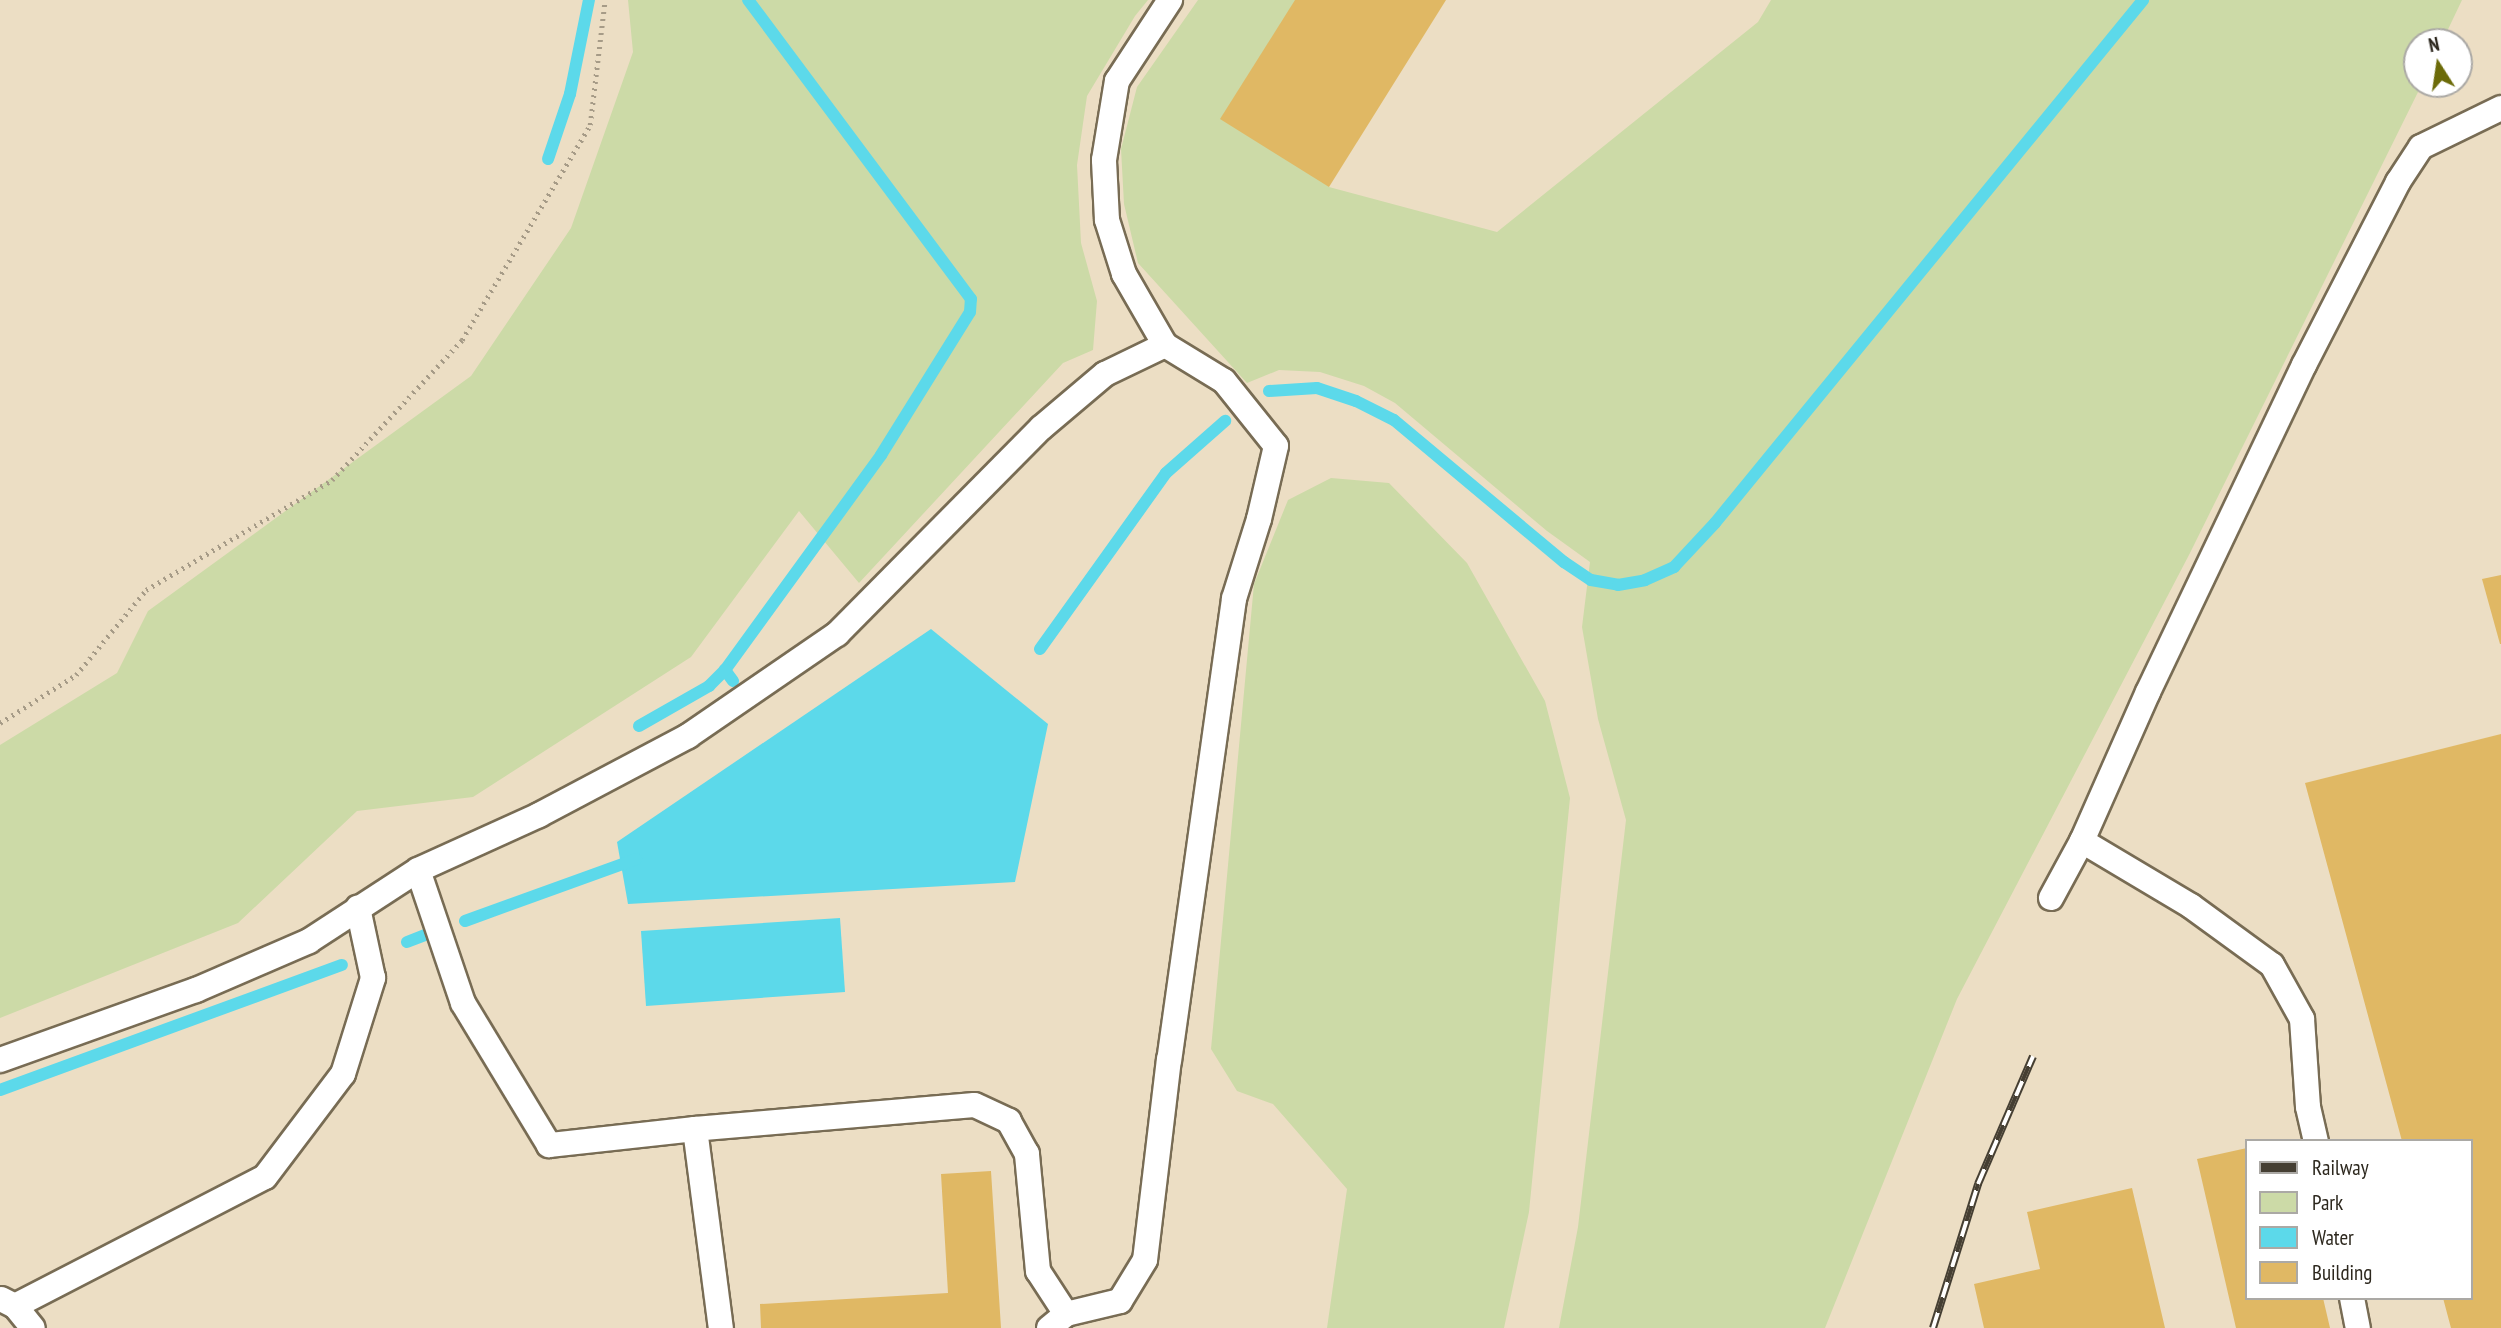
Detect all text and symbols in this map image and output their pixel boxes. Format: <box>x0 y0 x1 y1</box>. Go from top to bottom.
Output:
north arrow <box>2403 28 2473 98</box>
text: N <box>2427 32 2442 57</box>
legend <box>2246 1139 2473 1300</box>
text: Railway <box>2312 1154 2369 1181</box>
text: Park <box>2312 1189 2343 1216</box>
text: Water <box>2312 1224 2354 1251</box>
text: Building <box>2312 1259 2372 1286</box>

